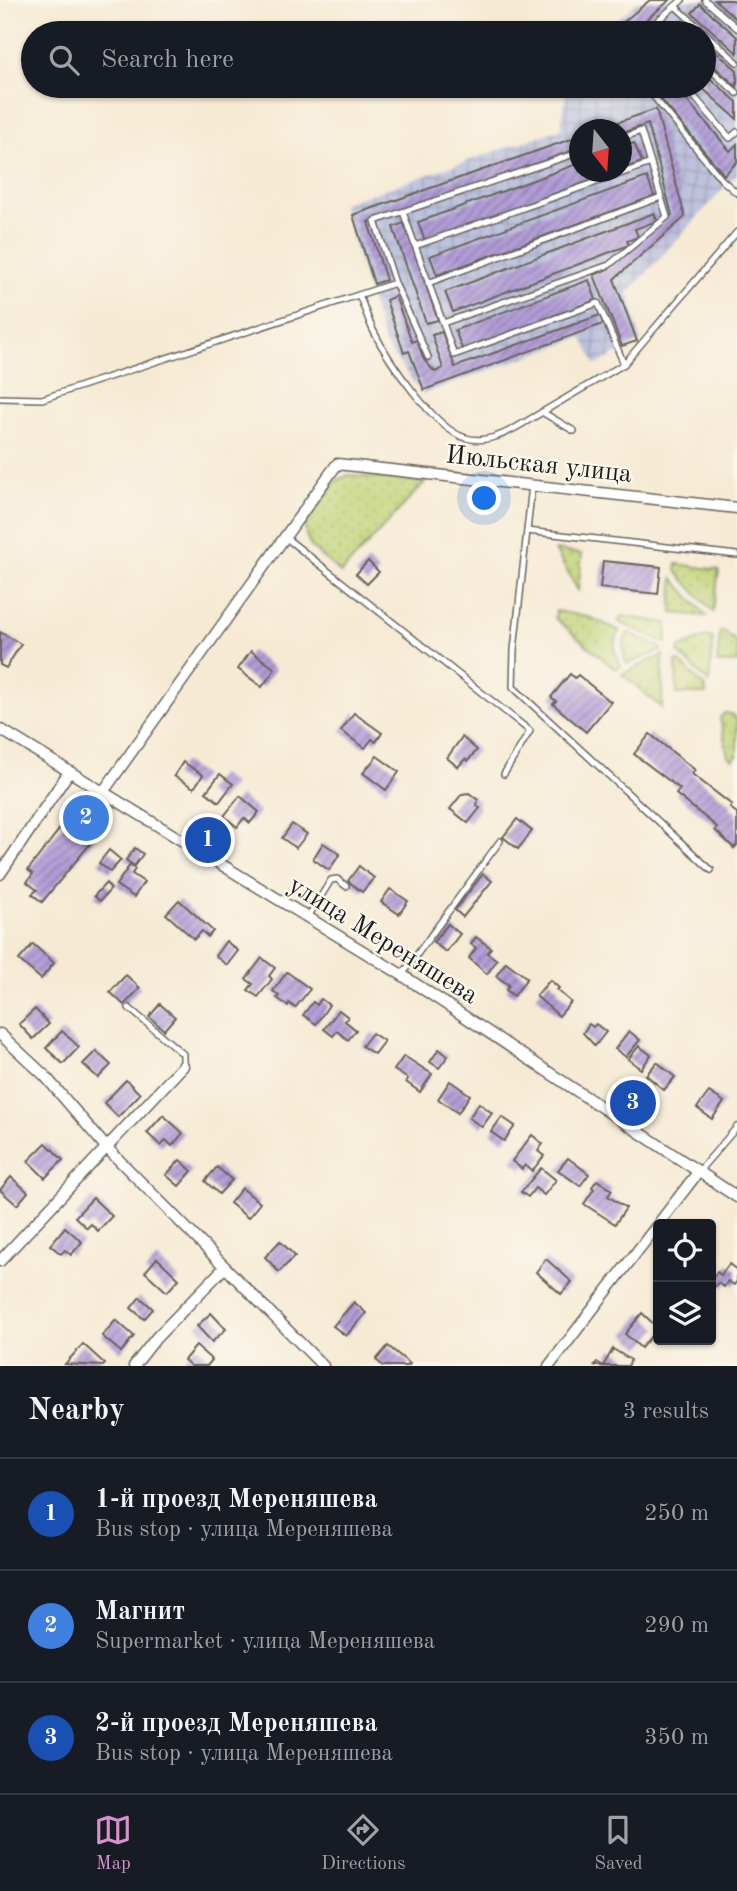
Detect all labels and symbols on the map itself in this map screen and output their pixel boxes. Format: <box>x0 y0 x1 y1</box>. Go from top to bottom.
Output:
north arrow <box>569 119 632 182</box>
street label: Июльская улица <box>444 442 633 488</box>
your location <box>467 481 501 515</box>
pin: 2 <box>63 792 109 844</box>
pin: 1 <box>185 814 231 866</box>
street label: улица Мереняшева <box>284 872 482 1010</box>
pin: 3 <box>610 1077 656 1129</box>

